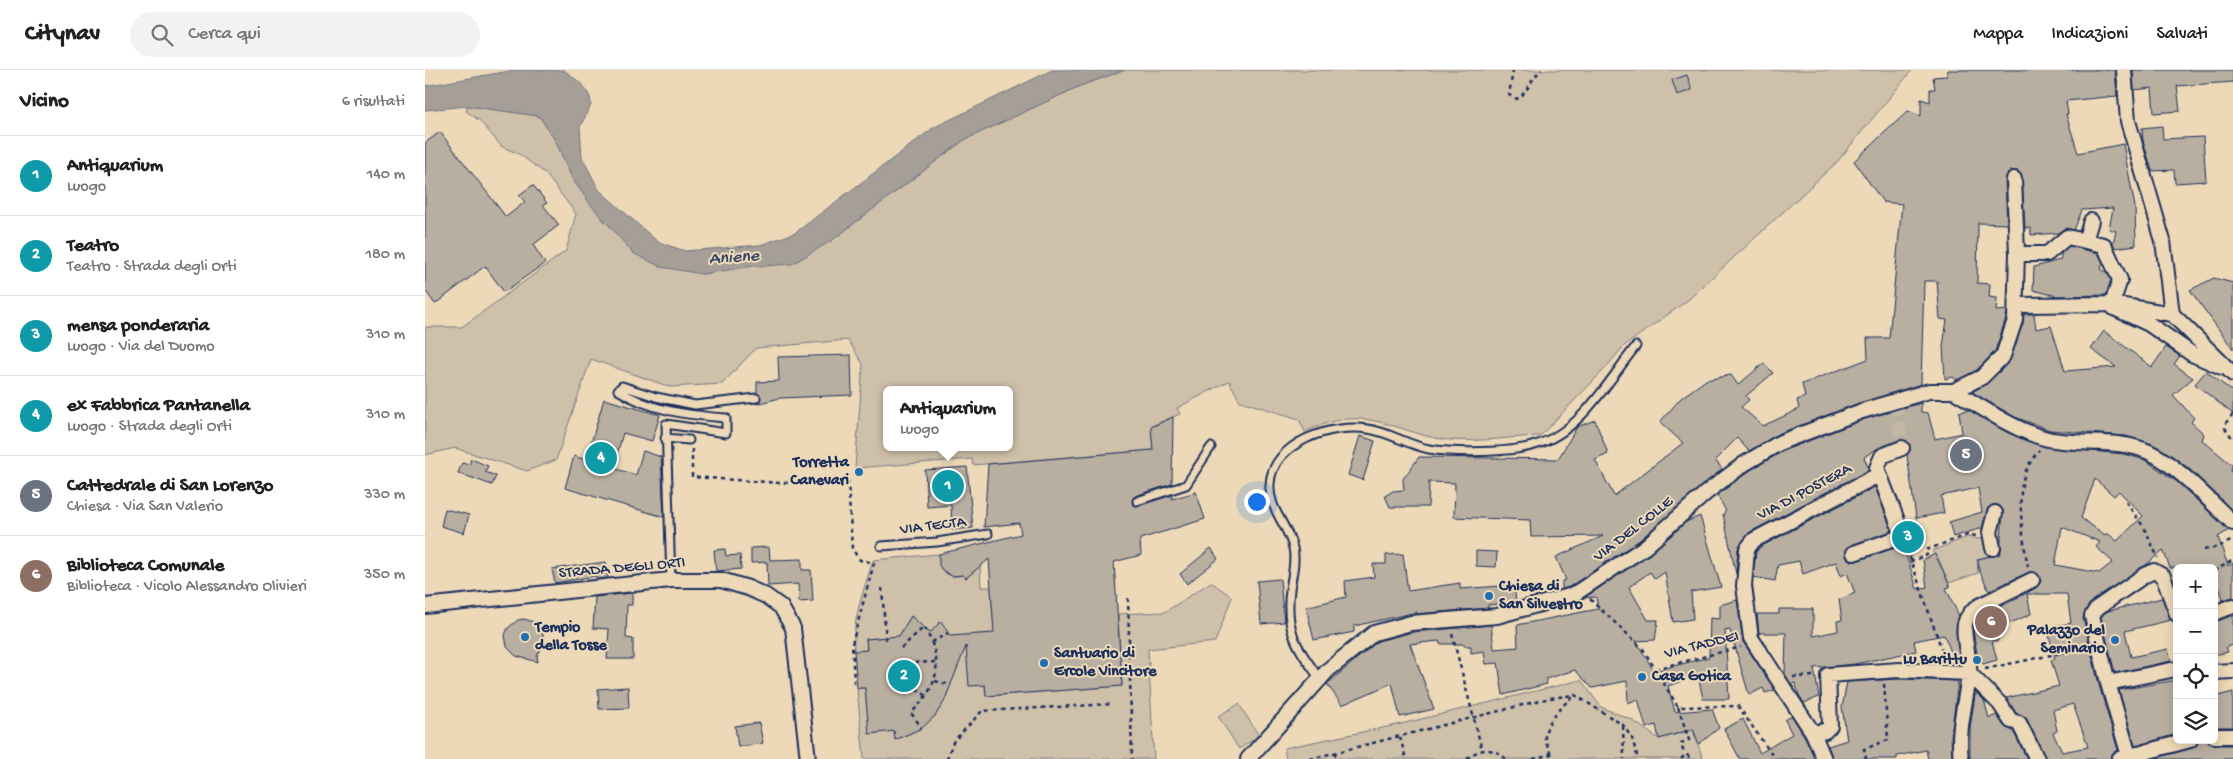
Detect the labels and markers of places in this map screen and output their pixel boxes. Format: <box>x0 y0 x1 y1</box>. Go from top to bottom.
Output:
pin: 5 <box>1950 436 1982 474</box>
pin: 4 <box>585 439 617 477</box>
place label: Torretta Canevari <box>790 454 850 491</box>
marker: Torretta Canevari <box>853 466 865 478</box>
pin: 1 <box>932 467 964 505</box>
pin: 3 <box>1892 518 1924 556</box>
place label: Chiesa di San Silvestro <box>1498 578 1584 615</box>
marker: Chiesa di San Silvestro <box>1483 590 1495 602</box>
pin: 6 <box>1975 603 2007 641</box>
place label: Tempio della Tosse <box>533 619 608 656</box>
place label: Palazzo del Seminario <box>2027 622 2106 659</box>
marker: Tempio della Tosse <box>519 631 531 643</box>
marker: Palazzo del Seminario <box>2109 634 2121 646</box>
place label: Santuario di Ercole Vincitore <box>1054 645 1157 682</box>
place label: Lu Barittu <box>1903 651 1967 670</box>
marker: Lu Barittu <box>1971 654 1983 666</box>
pin: 2 <box>888 657 920 695</box>
marker: Santuario di Ercole Vincitore <box>1038 657 1050 669</box>
place label: Casa Gotica <box>1651 668 1732 687</box>
marker: Casa Gotica <box>1636 671 1648 683</box>

